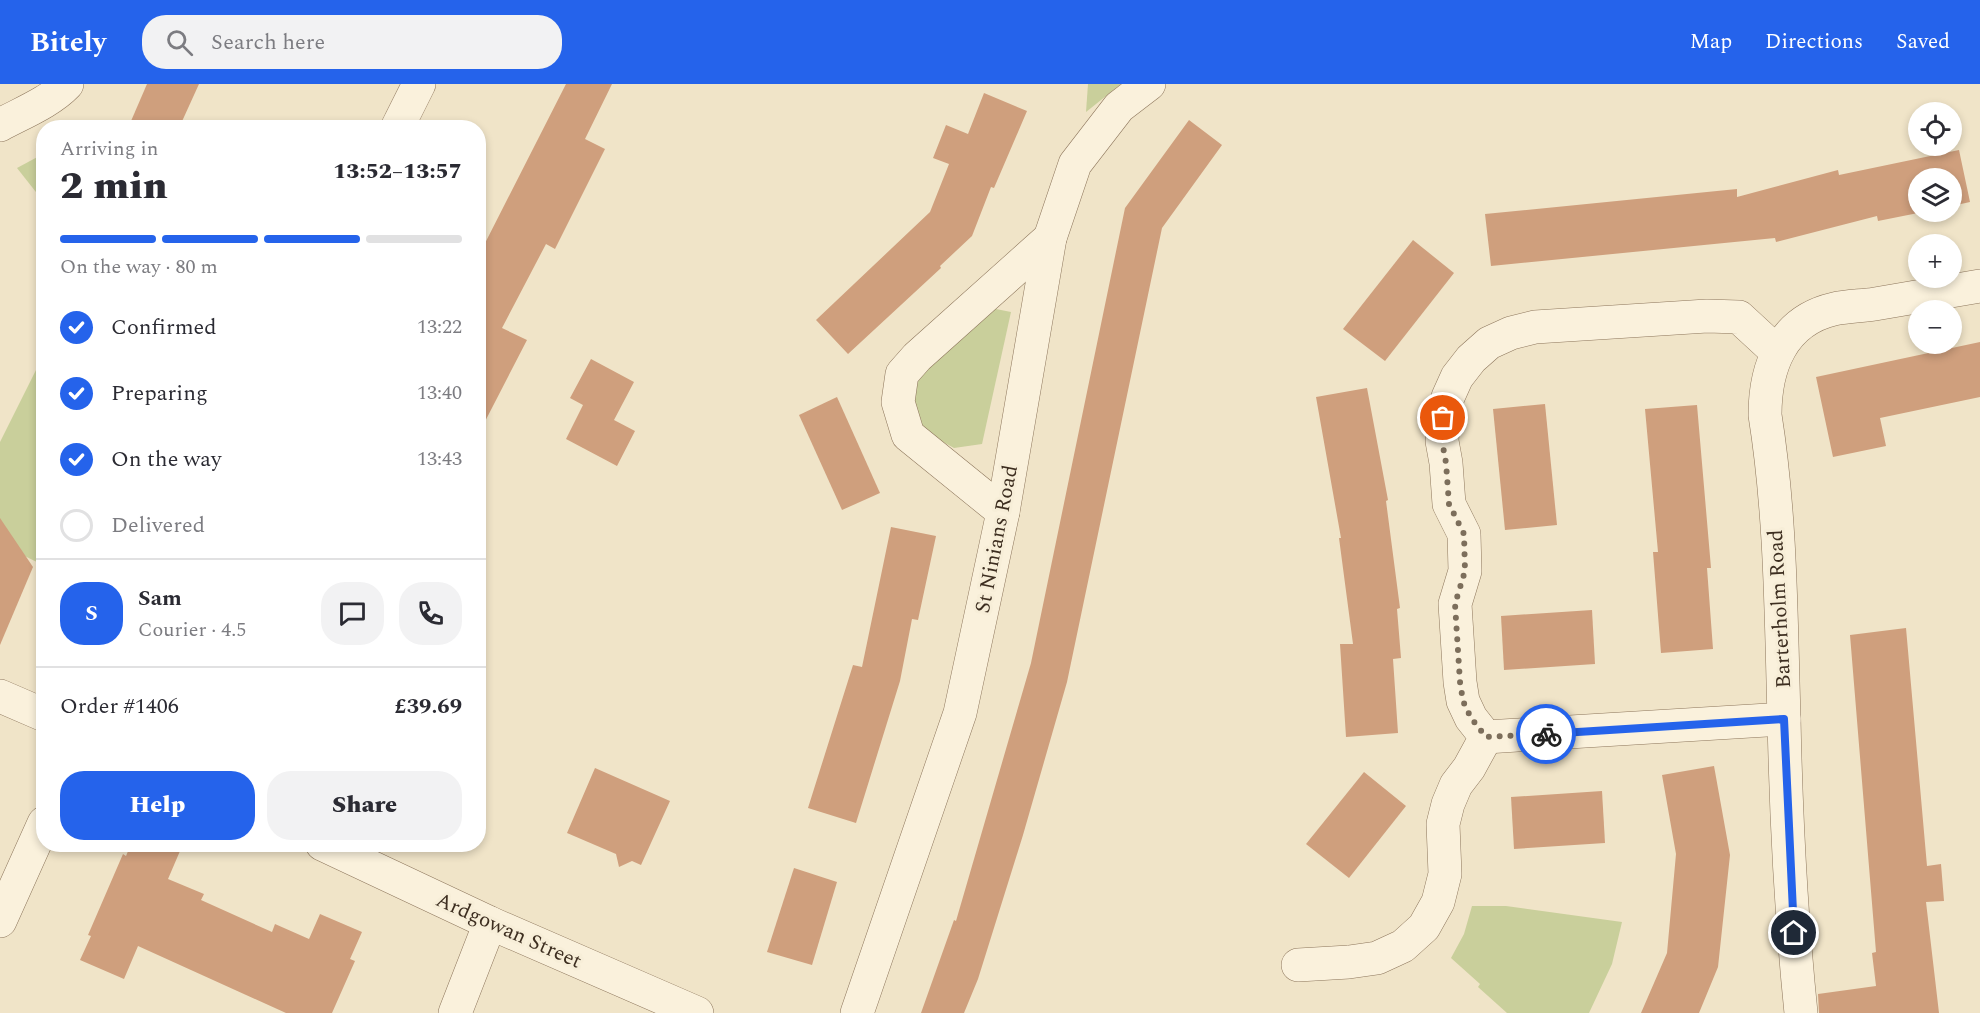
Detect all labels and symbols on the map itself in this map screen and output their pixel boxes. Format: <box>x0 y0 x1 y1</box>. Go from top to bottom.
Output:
pin <box>1417 392 1468 443</box>
street label: St Ninians Road <box>967 462 1027 616</box>
street label: Barterholm Road <box>1760 529 1800 689</box>
courier <box>1516 704 1576 764</box>
street label: Ardgowan Street <box>430 884 587 977</box>
pin <box>1768 907 1819 958</box>

